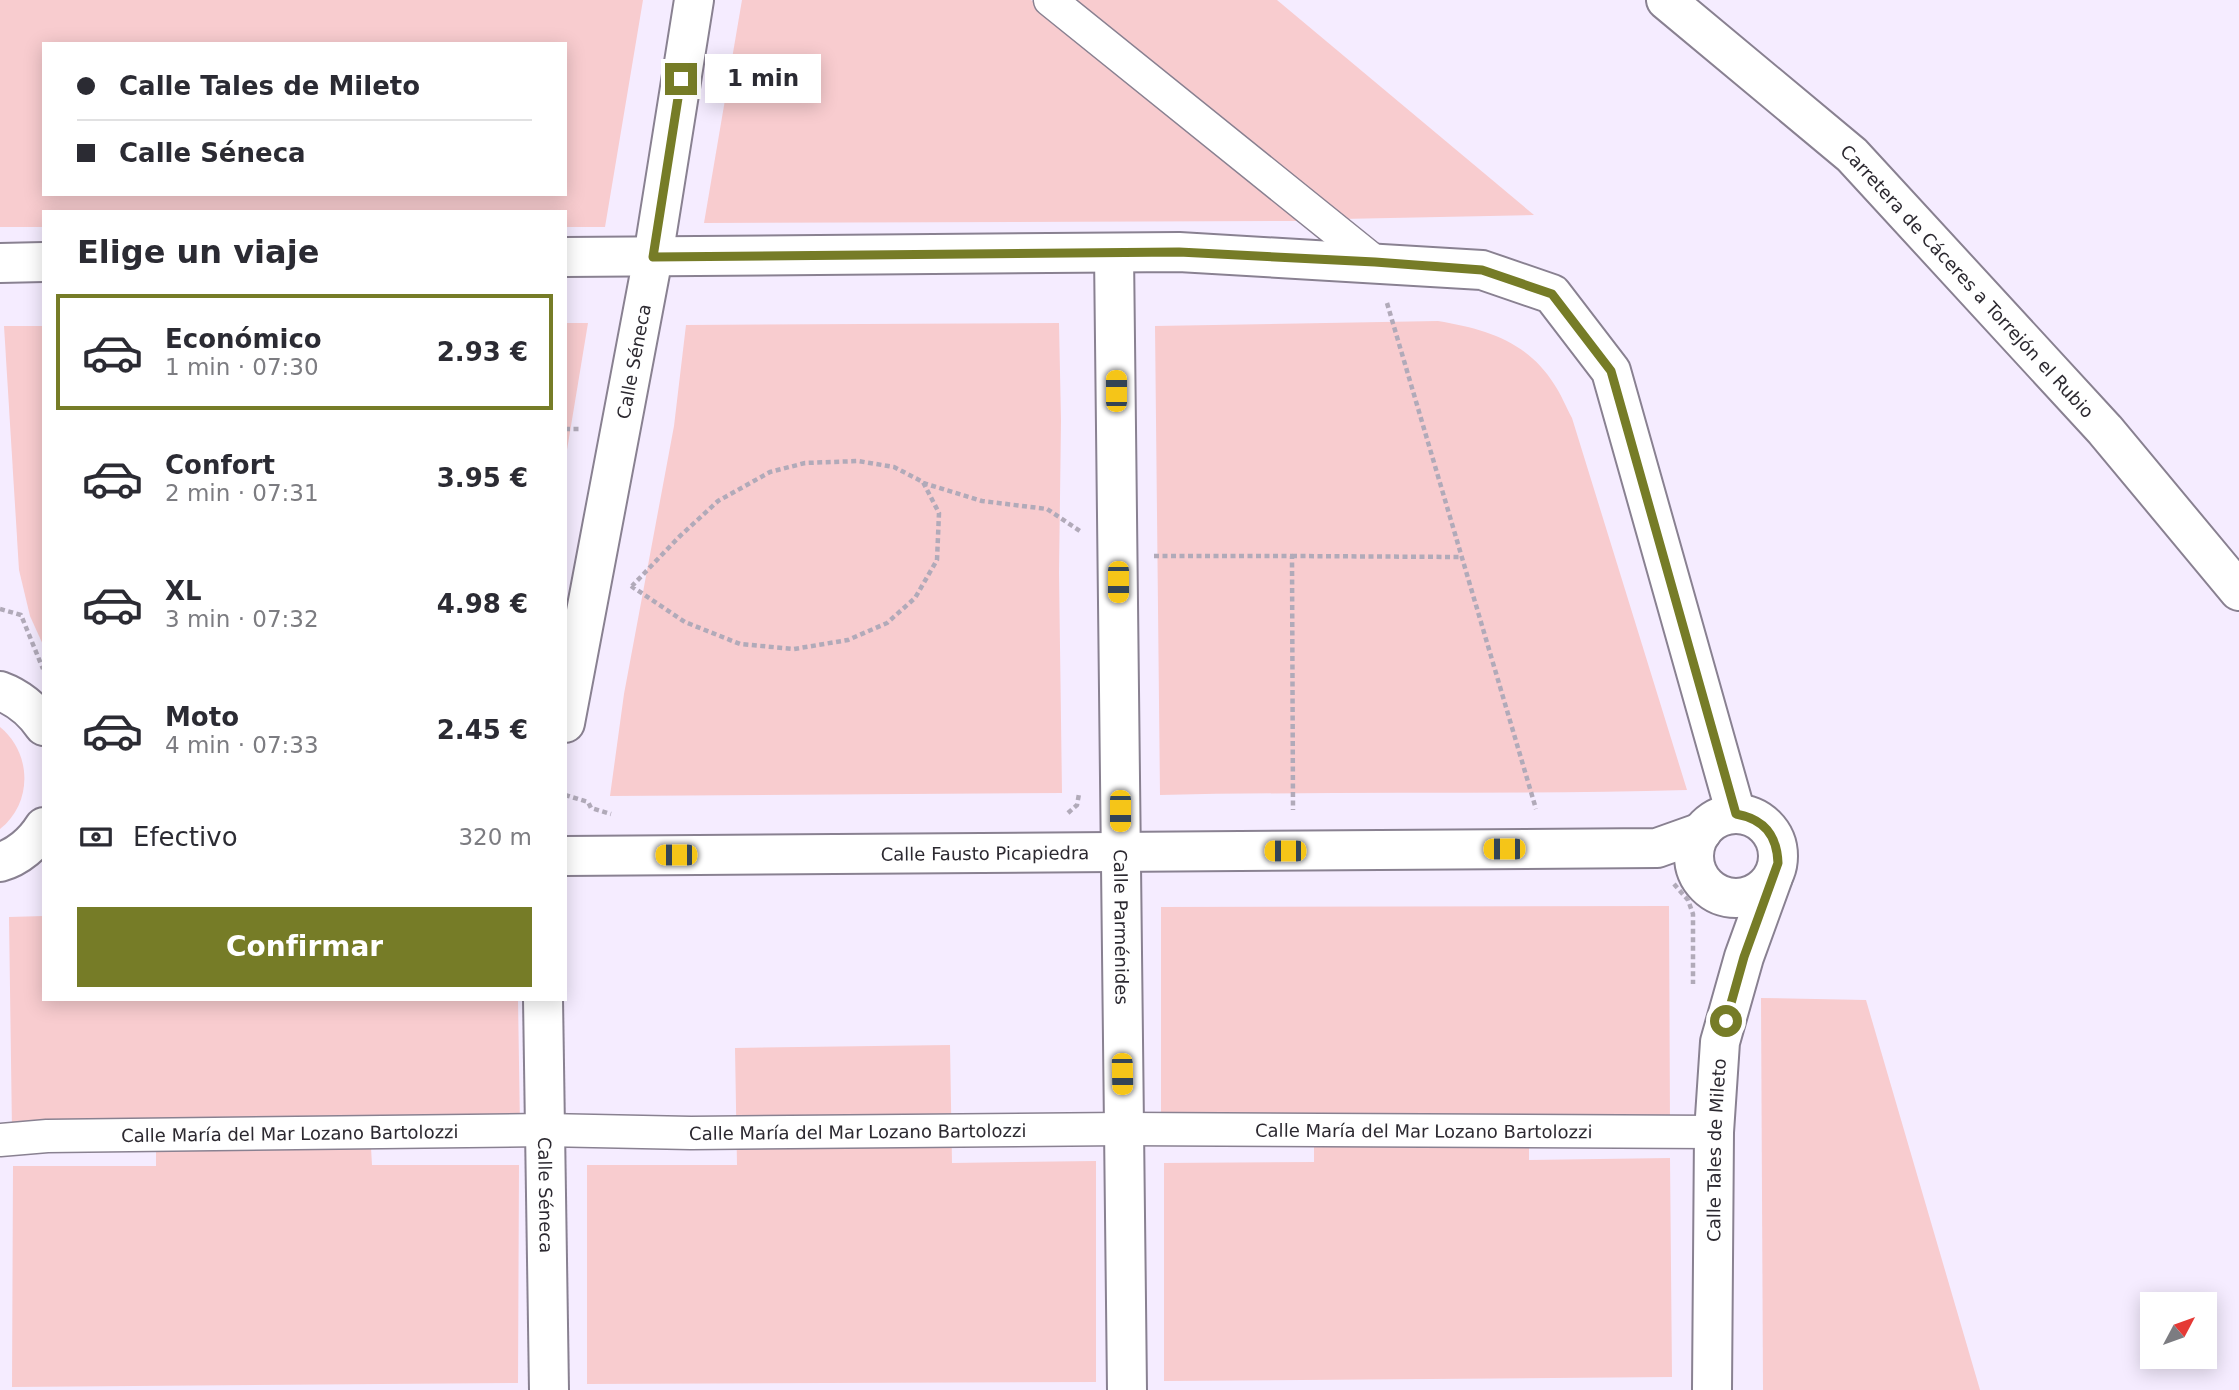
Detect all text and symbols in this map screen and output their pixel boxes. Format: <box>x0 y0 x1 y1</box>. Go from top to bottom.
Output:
callout: 1 min <box>706 55 821 104</box>
route end <box>665 63 697 95</box>
text: 1 min <box>727 65 799 91</box>
text: Calle Tales de Mileto <box>119 71 420 101</box>
text: Calle Séneca <box>119 138 306 168</box>
street label: Carretera de Cáceres a Torrejón el Rubio <box>1837 140 2099 422</box>
text: Elige un viaje <box>77 233 319 271</box>
street label: Calle Séneca <box>612 302 654 421</box>
icon: car <box>81 321 144 384</box>
text: Económico <box>165 324 322 354</box>
text: 2.93 € <box>437 337 528 367</box>
text: 1 min · 07:30 <box>165 354 319 380</box>
car <box>1106 370 1127 412</box>
icon: car <box>81 447 144 510</box>
text: Confort <box>165 450 275 480</box>
text: 3.95 € <box>437 463 528 493</box>
text: 2 min · 07:31 <box>165 480 319 506</box>
car <box>1108 561 1129 603</box>
icon: car <box>81 573 144 636</box>
text: XL <box>165 576 202 606</box>
text: 4.98 € <box>437 589 528 619</box>
text: 3 min · 07:32 <box>165 606 319 632</box>
icon: car <box>81 699 144 762</box>
text: Moto <box>165 702 239 732</box>
text: 2.45 € <box>437 715 528 745</box>
text: 4 min · 07:33 <box>165 732 319 758</box>
car <box>1110 790 1131 832</box>
icon: cash <box>77 818 115 856</box>
text: Efectivo <box>133 822 238 852</box>
text: 320 m <box>458 824 532 850</box>
car <box>1484 839 1526 860</box>
car <box>1265 841 1307 862</box>
street label: Calle Fausto Picapiedra <box>881 842 1089 864</box>
car <box>656 845 698 866</box>
street label: Calle Parménides <box>1110 849 1133 1005</box>
button: Confirmar <box>77 907 532 987</box>
route start <box>1710 1005 1742 1037</box>
car <box>1112 1053 1133 1095</box>
street label: Calle Tales de Mileto <box>1703 1058 1729 1242</box>
street label: Calle María del Mar Lozano Bartolozzi <box>689 1119 1027 1144</box>
street label: Calle María del Mar Lozano Bartolozzi <box>1255 1119 1592 1142</box>
street label: Calle María del Mar Lozano Bartolozzi <box>121 1121 459 1146</box>
street label: Calle Séneca <box>535 1137 557 1253</box>
north arrow <box>2140 1292 2217 1368</box>
map controls <box>2140 1292 2217 1369</box>

